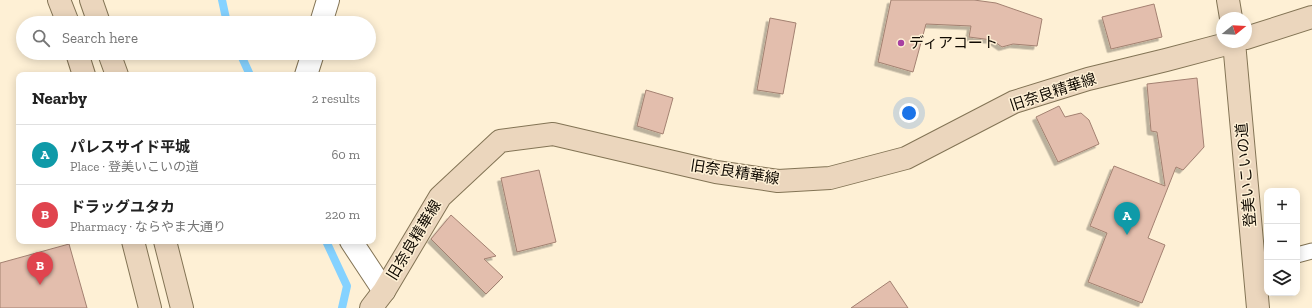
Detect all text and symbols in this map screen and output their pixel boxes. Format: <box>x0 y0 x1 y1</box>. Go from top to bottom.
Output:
north arrow <box>1216 12 1252 48</box>
search box <box>16 16 376 60</box>
icon: search <box>30 27 52 49</box>
text: Search here <box>62 29 138 47</box>
place label: ディアコート <box>909 34 998 52</box>
marker: ディアコート <box>896 38 906 48</box>
street label: 旧奈良精華線 <box>1007 70 1099 114</box>
text: Nearby <box>32 88 87 108</box>
text: 2 results <box>312 91 360 106</box>
your location <box>899 103 919 123</box>
street label: 登美いこいの道 <box>1232 122 1260 228</box>
text: パレスサイド平城 <box>70 138 190 156</box>
text: A <box>41 147 49 162</box>
text: 60 m <box>331 147 360 162</box>
street label: 旧奈良精華線 <box>689 156 781 188</box>
text: Place · 登美いこいの道 <box>70 159 199 174</box>
map controls <box>1264 188 1300 296</box>
button: + <box>1264 188 1300 224</box>
street label: 旧奈良精華線 <box>383 197 445 283</box>
text: ドラッグユタカ <box>70 198 175 216</box>
pin: A <box>1114 202 1140 235</box>
text: B <box>41 207 49 222</box>
text: 220 m <box>325 207 360 222</box>
text: Pharmacy · ならやま大通り <box>70 219 226 234</box>
button: − <box>1264 224 1300 260</box>
pin: B <box>27 252 53 285</box>
button: layers <box>1264 260 1300 296</box>

